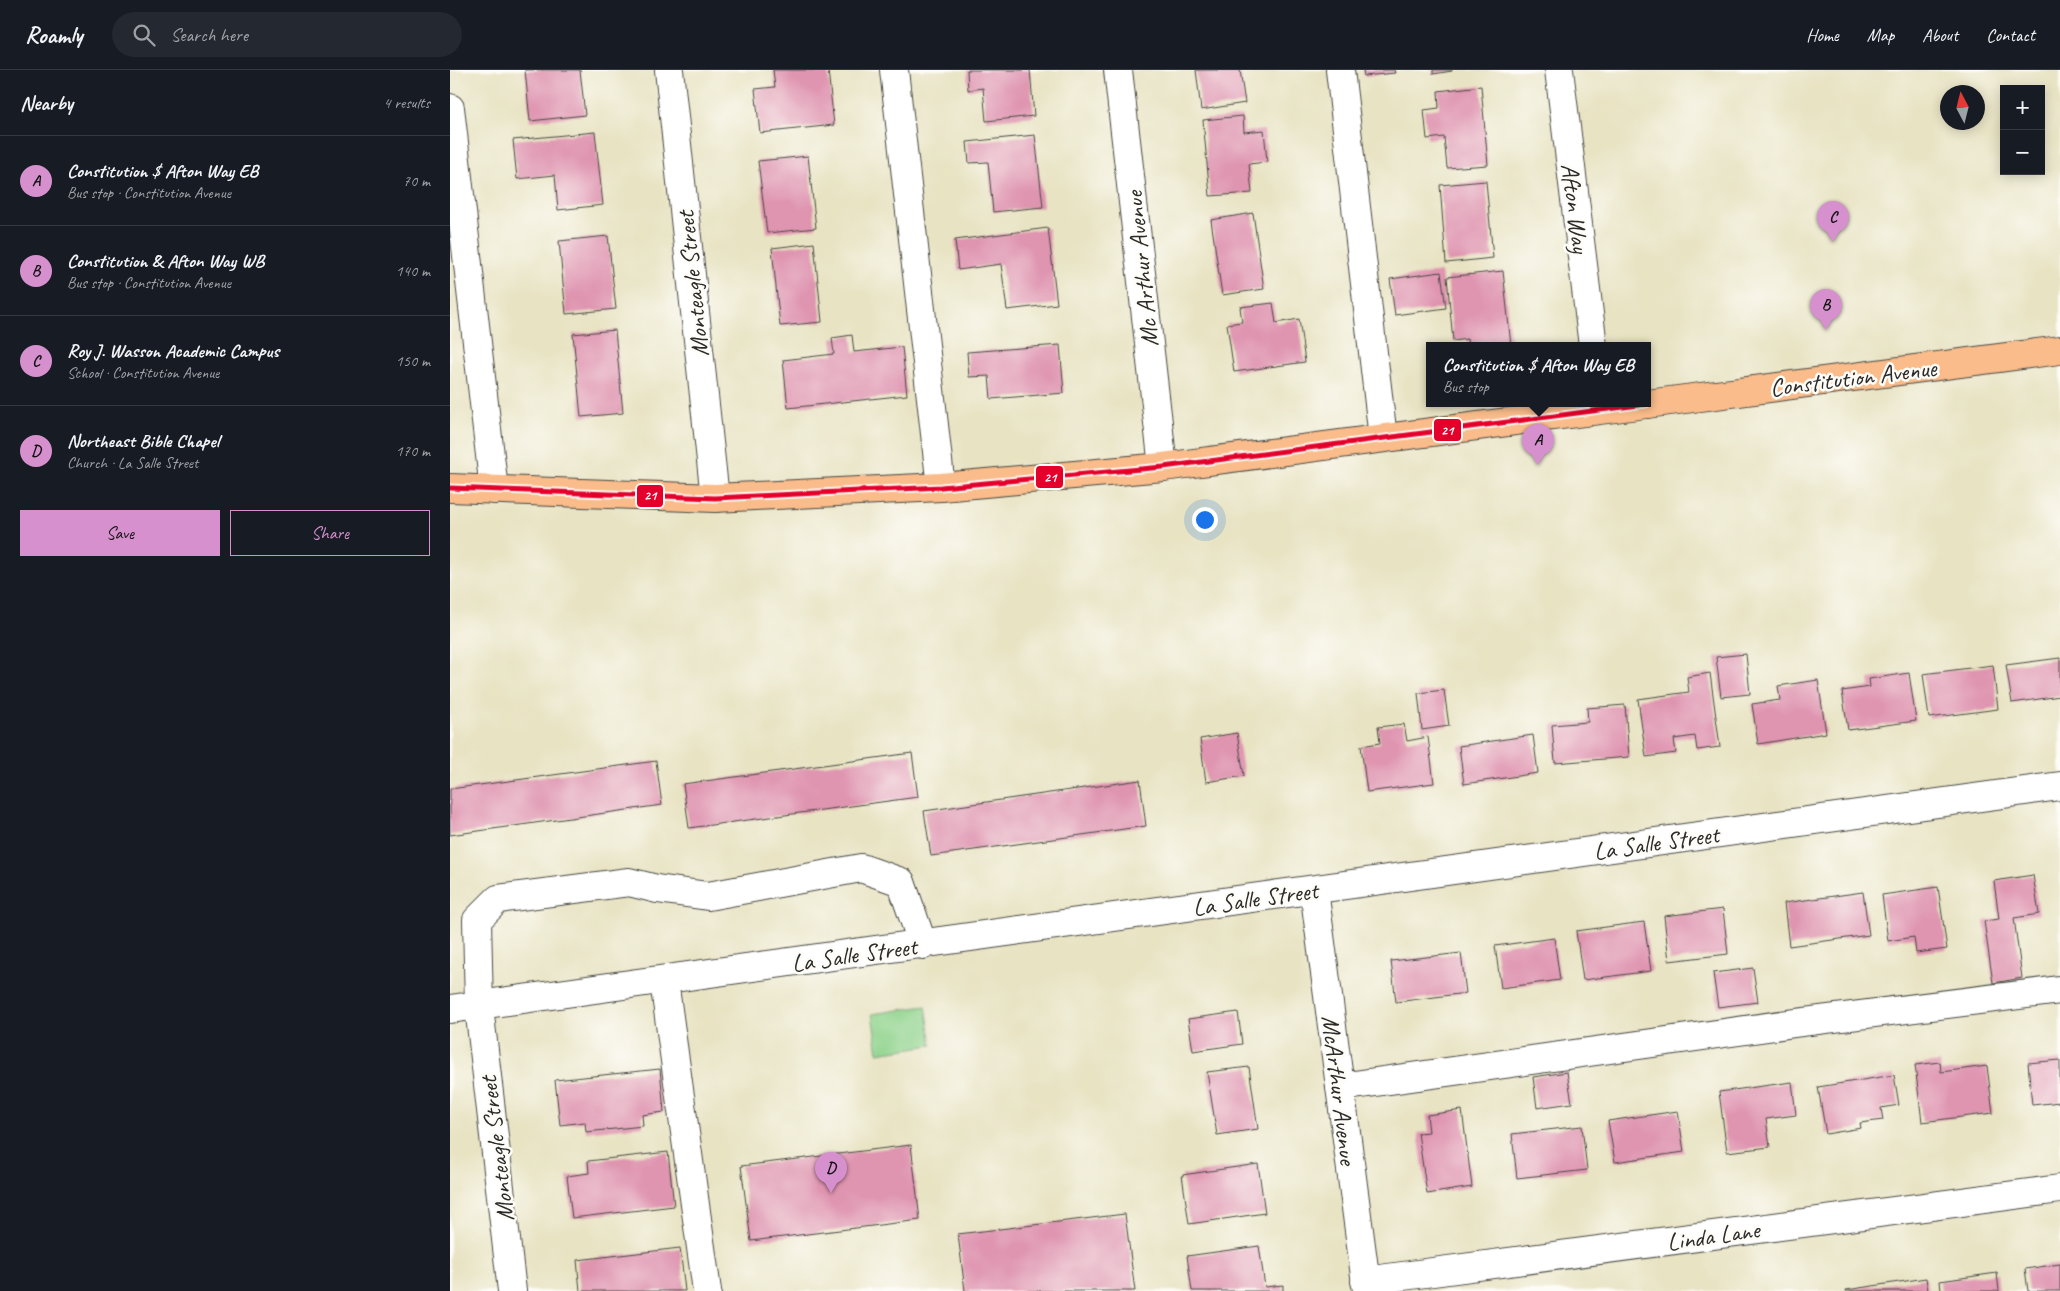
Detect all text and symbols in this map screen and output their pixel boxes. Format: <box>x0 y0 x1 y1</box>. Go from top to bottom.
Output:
search box <box>112 12 462 57</box>
text: Roamly <box>25 20 82 50</box>
icon: search <box>130 21 158 49</box>
text: Search here <box>170 23 248 47</box>
text: Home <box>1806 24 1839 46</box>
text: Map <box>1867 24 1894 46</box>
text: About <box>1922 24 1958 46</box>
text: Contact <box>1986 24 2035 46</box>
north arrow <box>1940 85 1985 130</box>
map controls <box>2000 85 2045 175</box>
button: + <box>2000 85 2045 130</box>
text: Nearby <box>20 90 73 116</box>
text: 4 results <box>383 93 430 113</box>
button: − <box>2000 130 2045 175</box>
text: Constitution $ Afton Way EB <box>67 159 259 183</box>
street label: Afton Way <box>1554 162 1597 256</box>
text: A <box>32 171 40 191</box>
text: 70 m <box>403 171 430 191</box>
text: Bus stop · Constitution Avenue <box>67 183 231 203</box>
street label: Mc Arthur Avenue <box>1118 188 1166 348</box>
pin: C <box>1817 201 1849 242</box>
street label: Monteagle Street <box>669 207 717 358</box>
text: Constitution & Afton Way WB <box>67 249 264 273</box>
text: B <box>32 261 40 281</box>
text: 140 m <box>396 261 430 281</box>
text: Bus stop · Constitution Avenue <box>67 273 231 293</box>
pin: B <box>1810 289 1842 330</box>
text: Roy J. Wasson Academic Campus <box>67 339 279 363</box>
popup <box>1426 342 1651 407</box>
text: C <box>32 351 40 371</box>
text: 150 m <box>396 351 430 371</box>
street label: Constitution Avenue <box>1768 352 1940 404</box>
text: Constitution $ Afton Way EB <box>1443 353 1634 377</box>
text: School · Constitution Avenue <box>67 363 219 383</box>
text: Bus stop <box>1443 377 1489 397</box>
line badge: 21 <box>1433 418 1462 442</box>
text: 21 <box>1441 422 1455 439</box>
pin: A <box>1522 424 1554 465</box>
text: Northeast Bible Chapel <box>67 429 219 453</box>
text: D <box>31 441 41 461</box>
text: 170 m <box>396 441 430 461</box>
text: Church · La Salle Street <box>67 453 198 473</box>
line badge: 21 <box>1035 465 1064 489</box>
text: 21 <box>1044 469 1058 486</box>
line badge: 21 <box>636 484 664 508</box>
text: 21 <box>644 487 658 504</box>
your location <box>1192 507 1218 533</box>
button: Save <box>20 510 220 556</box>
button: Share <box>230 510 430 556</box>
street label: La Salle Street <box>1592 818 1723 868</box>
street label: La Salle Street <box>1191 874 1322 924</box>
street label: La Salle Street <box>790 930 921 980</box>
street label: McArthur Avenue <box>1314 1014 1364 1168</box>
street label: Monteagle Street <box>472 1072 522 1223</box>
pin: D <box>815 1152 847 1193</box>
street label: Linda Lane <box>1665 1213 1763 1258</box>

